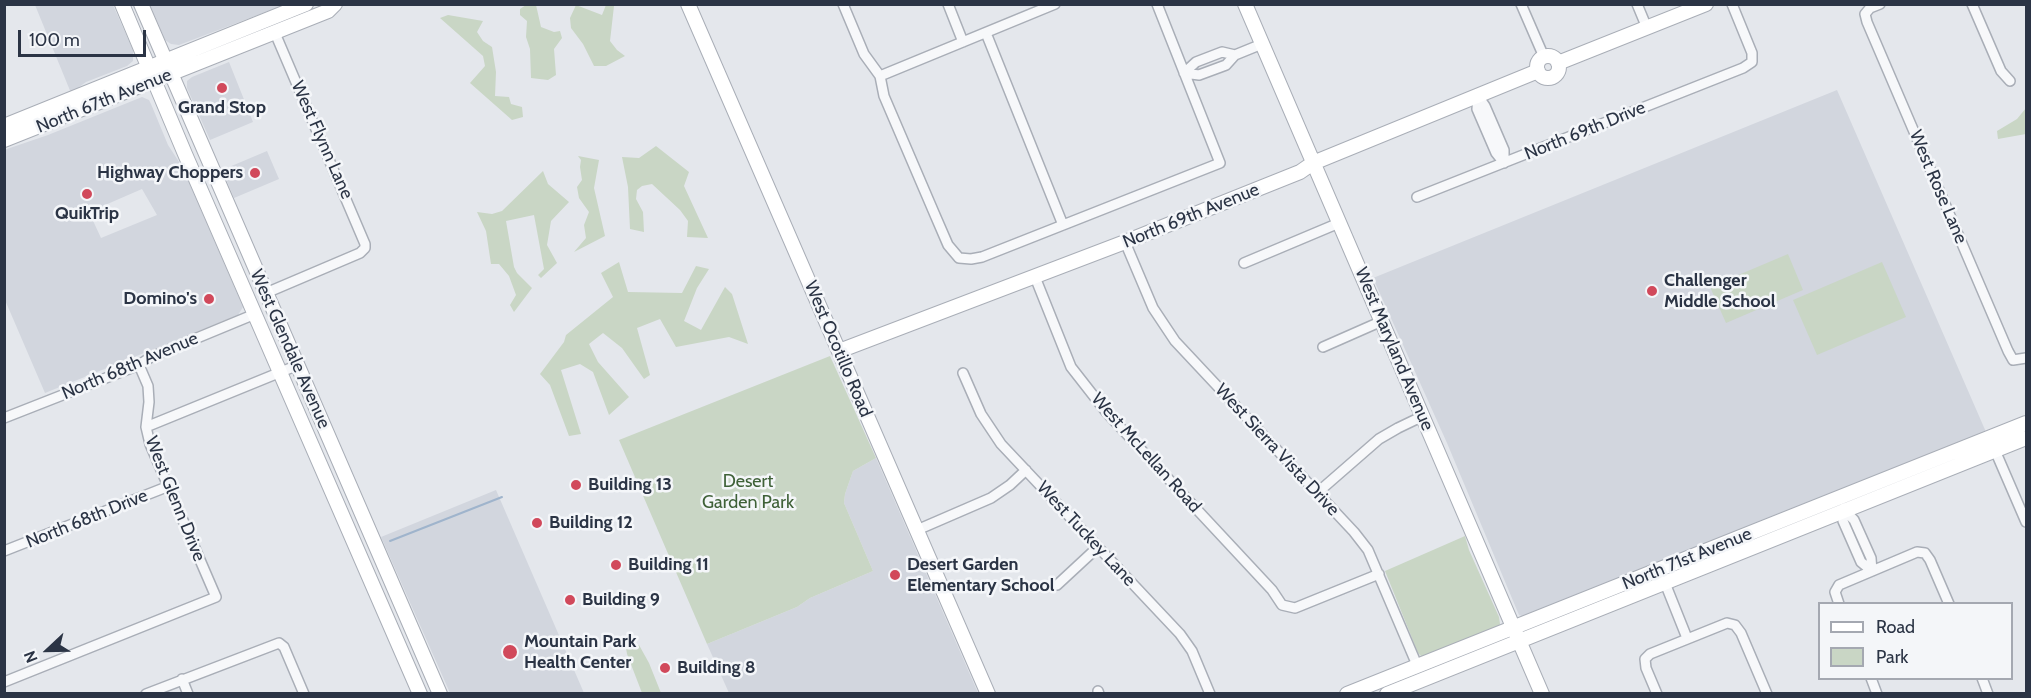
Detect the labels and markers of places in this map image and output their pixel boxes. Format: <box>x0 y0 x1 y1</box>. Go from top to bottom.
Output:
marker: Grand Stop <box>215 81 229 95</box>
place label: Grand Stop <box>178 97 266 119</box>
place label: Highway Choppers <box>97 162 243 184</box>
marker: Highway Choppers <box>248 166 262 180</box>
marker: QuikTrip <box>80 187 94 201</box>
place label: QuikTrip <box>55 203 119 225</box>
place label: Challenger Middle School <box>1664 270 1775 312</box>
marker: Challenger Middle School <box>1645 284 1659 298</box>
place label: Domino's <box>123 288 197 310</box>
marker: Domino's <box>202 292 216 306</box>
place label: Building 13 <box>588 474 672 496</box>
marker: Building 13 <box>569 478 583 492</box>
place label: Building 12 <box>549 512 633 534</box>
marker: Building 12 <box>530 516 544 530</box>
place label: Building 11 <box>628 554 709 576</box>
place label: Desert Garden Elementary School <box>907 554 1054 596</box>
marker: Building 11 <box>609 558 623 572</box>
marker: Desert Garden Elementary School <box>888 568 902 582</box>
place label: Building 9 <box>582 589 660 611</box>
marker: Building 9 <box>563 593 577 607</box>
place label: Mountain Park Health Center <box>524 631 636 674</box>
marker: Mountain Park Health Center <box>501 643 519 661</box>
place label: Building 8 <box>677 657 756 679</box>
marker: Building 8 <box>658 661 672 675</box>

